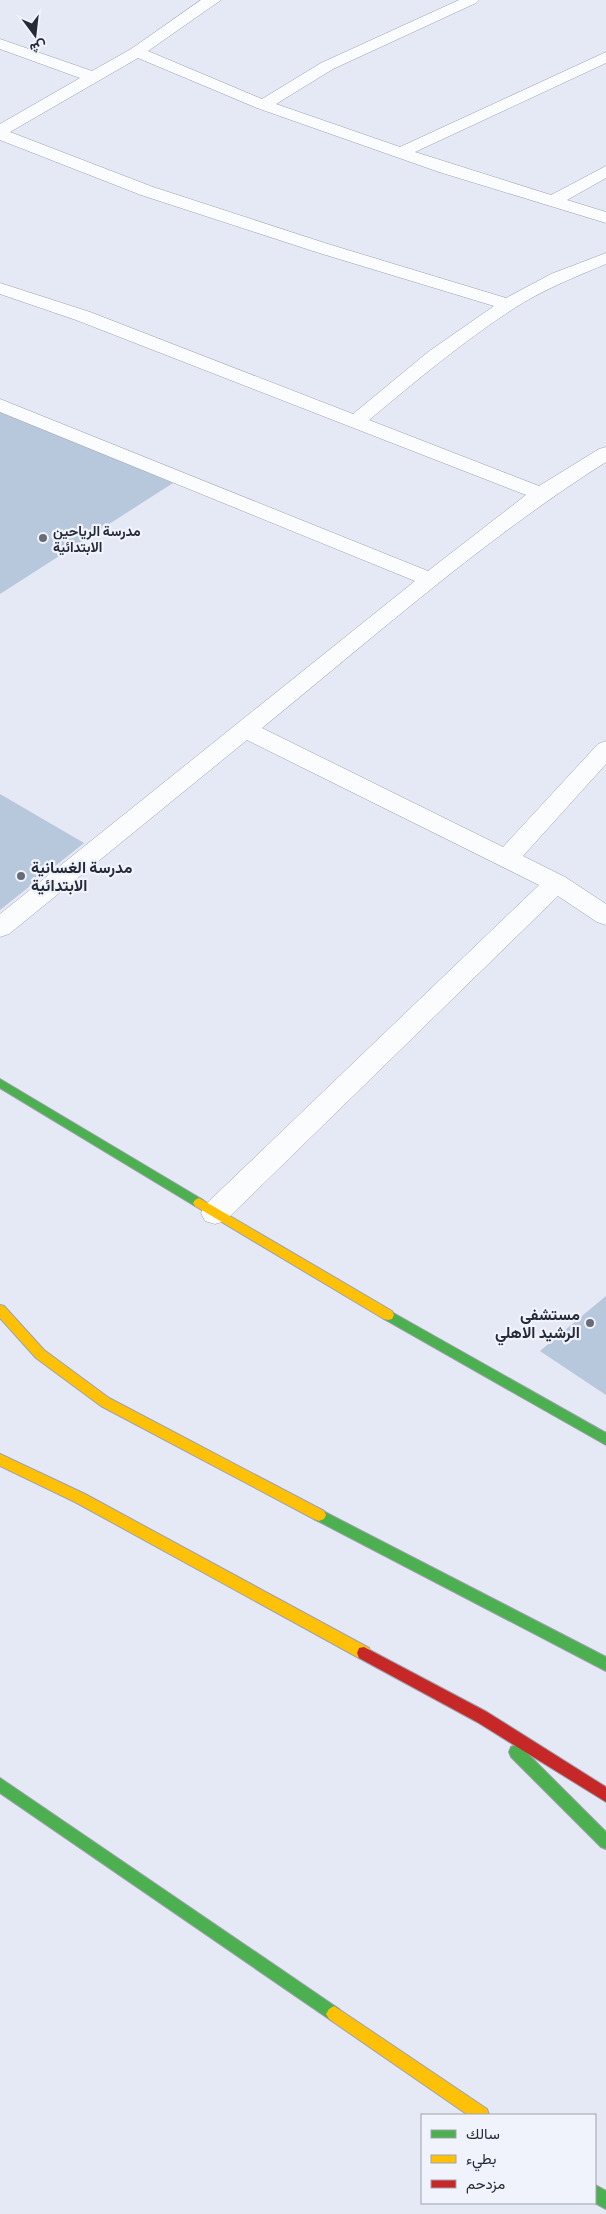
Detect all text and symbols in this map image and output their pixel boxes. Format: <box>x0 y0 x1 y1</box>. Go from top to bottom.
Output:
north arrow <box>10 10 60 60</box>
text: ش <box>28 37 49 59</box>
place label: مدرسة الرياحين الابتدائية <box>53 521 141 556</box>
marker: مدرسة الرياحين الابتدائية <box>37 532 49 544</box>
place label: مدرسة الغسانية الابتدائية <box>31 856 133 896</box>
marker: مدرسة الغسانية الابتدائية <box>15 870 27 882</box>
place label: مستشفى الرشيد الاهلي <box>495 1303 580 1346</box>
marker: مستشفى الرشيد الاهلي <box>584 1317 596 1329</box>
legend <box>421 2114 596 2204</box>
text: سالك <box>466 2123 500 2144</box>
text: بطيء <box>466 2148 496 2172</box>
text: مزدحم <box>466 2173 505 2194</box>

